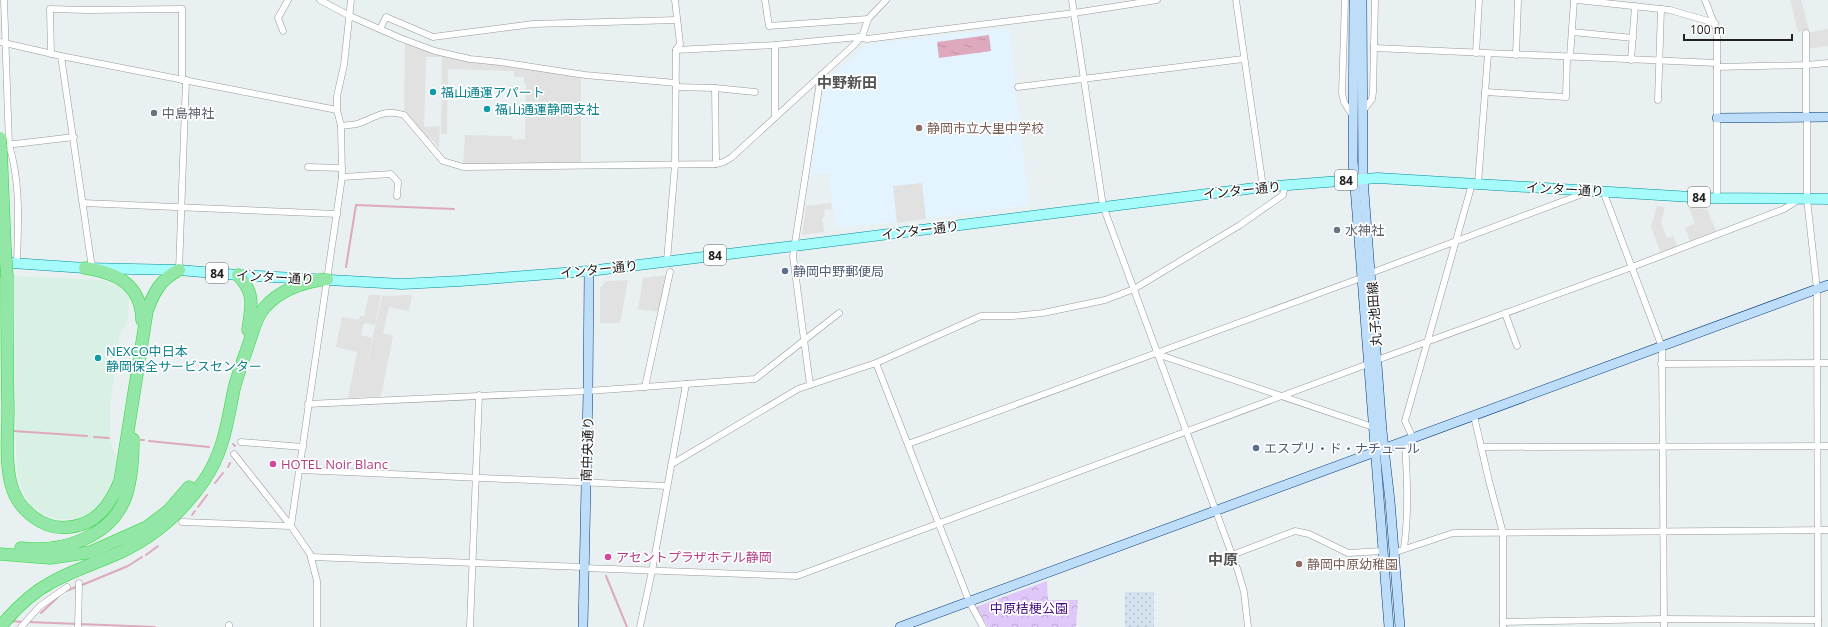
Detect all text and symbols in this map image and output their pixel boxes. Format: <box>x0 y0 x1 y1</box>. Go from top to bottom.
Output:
scale bar <box>1684 16 1792 42</box>
text: 100 m <box>1690 21 1725 38</box>
district label: 中野新田 <box>817 72 877 92</box>
place label: 福山通運アパート <box>441 83 545 101</box>
marker: 福山通運アパート <box>428 87 438 97</box>
place label: 福山通運静岡支社 <box>495 100 599 118</box>
place label: 中島神社 <box>162 104 214 122</box>
marker: 福山通運静岡支社 <box>482 104 492 114</box>
marker: 中島神社 <box>149 108 159 118</box>
place label: 静岡市立大里中学校 <box>927 119 1044 137</box>
marker: 静岡市立大里中学校 <box>914 123 924 133</box>
road number: 84 <box>1335 170 1357 190</box>
street label: インター通り <box>1202 177 1282 203</box>
street label: インター通り <box>1526 178 1604 200</box>
road number: 84 <box>1688 187 1710 207</box>
street label: インター通り <box>880 216 960 244</box>
place label: 水神社 <box>1345 221 1384 239</box>
marker: 水神社 <box>1332 225 1342 235</box>
road number: 84 <box>704 245 726 265</box>
street label: インター通り <box>559 256 639 282</box>
place label: 静岡中野郵便局 <box>793 262 884 280</box>
road number: 84 <box>206 263 228 283</box>
street label: インター通り <box>236 266 314 288</box>
marker: 静岡中野郵便局 <box>780 266 790 276</box>
street label: 丸子池田線 <box>1363 281 1385 347</box>
place label: NEXCO中日本 静岡保全サービスセンター <box>106 342 262 375</box>
marker: NEXCO中日本 静岡保全サービスセンター <box>93 353 103 363</box>
street label: 南中央通り <box>577 416 597 482</box>
place label: エスプリ・ド・ナチュール <box>1264 439 1420 457</box>
marker: エスプリ・ド・ナチュール <box>1251 443 1261 453</box>
place label: HOTEL Noir Blanc <box>281 455 388 473</box>
marker: HOTEL Noir Blanc <box>268 459 278 469</box>
place label: アセントプラザホテル静岡 <box>616 548 772 566</box>
district label: 中原 <box>1208 549 1238 569</box>
marker: アセントプラザホテル静岡 <box>603 552 613 562</box>
place label: 静岡中原幼稚園 <box>1307 555 1398 573</box>
marker: 静岡中原幼稚園 <box>1294 559 1304 569</box>
park label: 中原桔梗公園 <box>990 599 1068 617</box>

